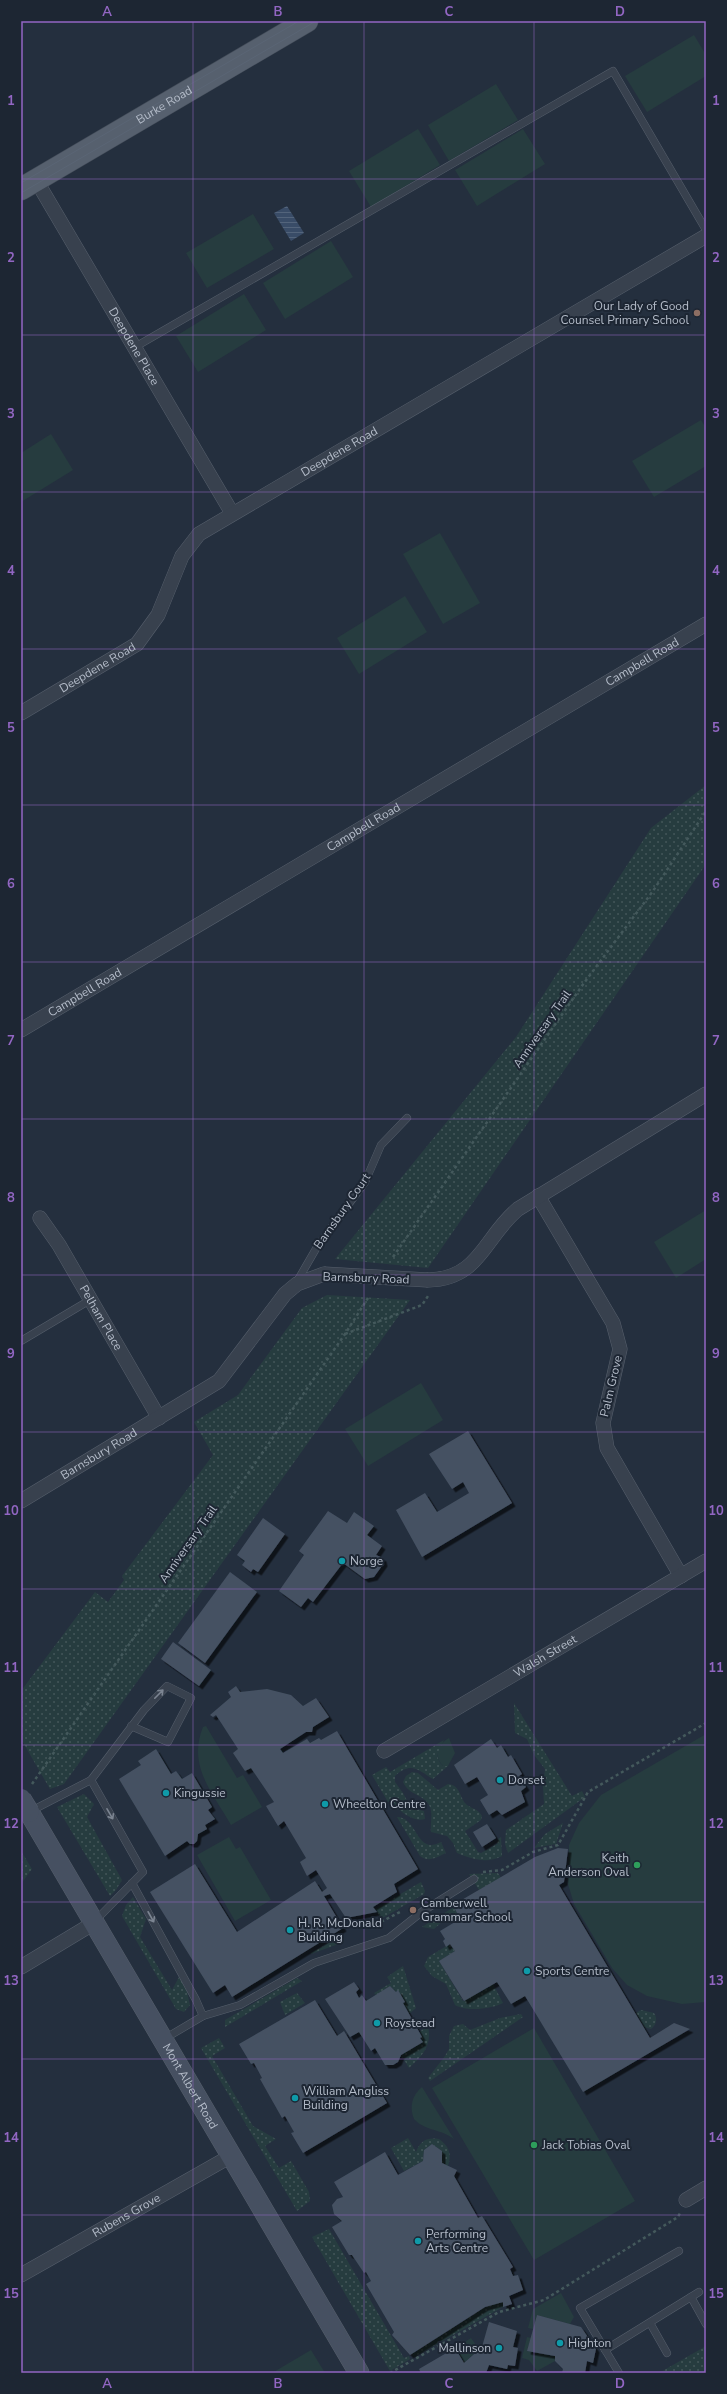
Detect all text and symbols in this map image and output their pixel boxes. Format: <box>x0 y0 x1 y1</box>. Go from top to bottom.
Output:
text: A <box>102 3 112 21</box>
text: B <box>274 3 283 21</box>
text: C <box>445 3 454 21</box>
text: D <box>615 3 625 21</box>
street label: Burke Road <box>133 82 195 128</box>
text: 1 <box>7 92 15 110</box>
text: 1 <box>712 92 720 110</box>
text: 2 <box>7 249 15 267</box>
text: 2 <box>712 249 720 267</box>
place label: Our Lady of Good Counsel Primary School <box>561 298 689 328</box>
street label: Deepdene Place <box>105 304 163 388</box>
marker: Our Lady of Good Counsel Primary School <box>692 308 702 318</box>
text: 3 <box>7 405 15 423</box>
text: 3 <box>712 405 720 423</box>
street label: Deepdene Road <box>298 423 381 480</box>
text: 4 <box>7 562 15 580</box>
text: 4 <box>712 562 720 580</box>
street label: Campbell Road <box>602 634 682 690</box>
street label: Deepdene Road <box>56 639 139 696</box>
text: 5 <box>7 719 15 737</box>
text: 5 <box>712 719 720 737</box>
street label: Campbell Road <box>324 799 403 855</box>
text: 6 <box>7 875 15 893</box>
text: 6 <box>712 875 720 893</box>
street label: Campbell Road <box>45 964 124 1020</box>
street label: Anniversary Trail <box>509 987 575 1071</box>
text: 7 <box>7 1032 15 1050</box>
text: 7 <box>712 1032 720 1050</box>
street label: Barnsbury Court <box>310 1169 374 1252</box>
text: 8 <box>7 1189 15 1207</box>
text: 8 <box>712 1189 720 1207</box>
street label: Barnsbury Road <box>322 1268 410 1288</box>
street label: Pelham Place <box>76 1282 126 1353</box>
text: 9 <box>7 1345 15 1363</box>
text: 9 <box>712 1345 720 1363</box>
street label: Palm Grove <box>596 1354 626 1418</box>
street label: Barnsbury Road <box>57 1424 140 1483</box>
text: 10 <box>3 1502 19 1520</box>
street label: Anniversary Trail <box>155 1502 221 1586</box>
text: 10 <box>708 1502 724 1520</box>
place label: Norge <box>350 1553 383 1569</box>
marker: Norge <box>337 1556 347 1566</box>
street label: Walsh Street <box>510 1631 580 1681</box>
text: 11 <box>3 1659 19 1677</box>
text: 11 <box>708 1659 724 1677</box>
one-way arrow <box>155 1689 164 1699</box>
place label: Dorset <box>508 1772 545 1788</box>
marker: Dorset <box>495 1775 505 1785</box>
place label: Kingussie <box>174 1785 226 1801</box>
marker: Kingussie <box>161 1788 171 1798</box>
place label: Wheelton Centre <box>333 1796 426 1812</box>
marker: Wheelton Centre <box>320 1799 330 1809</box>
one-way arrow <box>106 1808 114 1820</box>
text: 12 <box>3 1815 19 1833</box>
text: 12 <box>708 1815 724 1833</box>
place label: Keith Anderson Oval <box>548 1850 629 1880</box>
marker: Keith Anderson Oval <box>632 1860 642 1870</box>
place label: Camberwell Grammar School <box>421 1895 512 1925</box>
marker: Camberwell Grammar School <box>408 1905 418 1915</box>
one-way arrow <box>147 1911 155 1923</box>
place label: H. R. McDonald Building <box>298 1915 382 1945</box>
marker: H. R. McDonald Building <box>285 1925 295 1935</box>
place label: Sports Centre <box>535 1963 609 1979</box>
marker: Sports Centre <box>522 1966 532 1976</box>
text: 13 <box>3 1972 19 1990</box>
text: 13 <box>708 1972 724 1990</box>
place label: Roystead <box>385 2015 435 2031</box>
marker: Roystead <box>372 2018 382 2028</box>
street label: Mont Albert Road <box>159 2040 222 2132</box>
place label: William Angliss Building <box>303 2083 389 2113</box>
marker: William Angliss Building <box>290 2093 300 2103</box>
text: 14 <box>3 2129 19 2147</box>
text: 14 <box>708 2129 724 2147</box>
place label: Jack Tobias Oval <box>541 2137 630 2153</box>
marker: Jack Tobias Oval <box>529 2140 539 2150</box>
street label: Rubens Grove <box>89 2190 163 2241</box>
place label: Performing Arts Centre <box>426 2226 488 2256</box>
marker: Performing Arts Centre <box>413 2236 423 2246</box>
text: 15 <box>3 2285 19 2303</box>
text: 15 <box>708 2285 724 2303</box>
place label: Highton <box>568 2335 611 2351</box>
marker: Highton <box>555 2338 565 2348</box>
place label: Mallinson <box>438 2340 491 2356</box>
marker: Mallinson <box>494 2343 504 2353</box>
text: A <box>102 2375 112 2393</box>
text: B <box>274 2375 283 2393</box>
text: C <box>445 2375 454 2393</box>
text: D <box>615 2375 625 2393</box>

